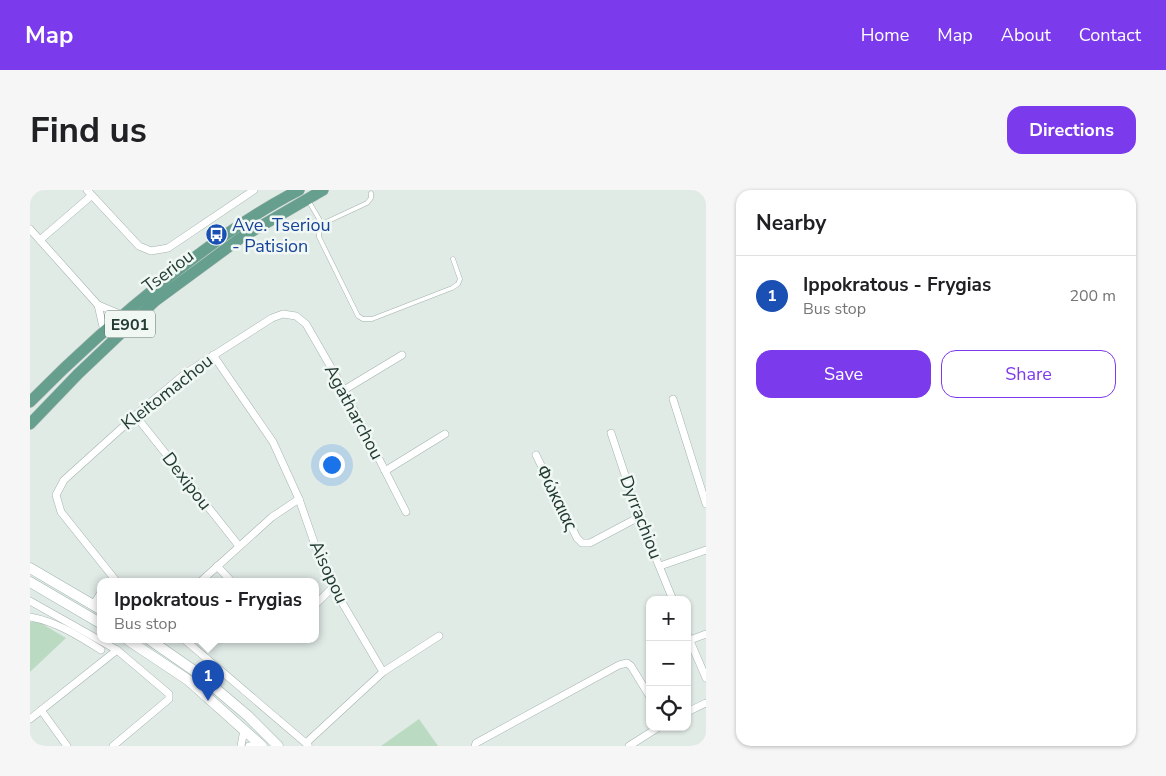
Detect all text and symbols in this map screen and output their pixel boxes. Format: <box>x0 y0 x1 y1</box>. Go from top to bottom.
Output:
text: Map <box>25 19 73 51</box>
text: Home <box>861 23 909 47</box>
text: Map <box>937 23 973 47</box>
text: About <box>1001 23 1051 47</box>
text: Contact <box>1079 23 1141 47</box>
button: Directions <box>1007 106 1136 154</box>
text: Find us <box>30 107 147 154</box>
text: Nearby <box>756 209 826 237</box>
place label: Ave. Tseriou - Patision <box>232 213 331 258</box>
bus stop icon: Ave. Tseriou - Patision <box>204 223 228 247</box>
street label: Tseriou <box>137 244 199 298</box>
text: Ippokratous - Frygias <box>803 272 991 298</box>
text: 1 <box>767 285 777 307</box>
text: 200 m <box>1069 285 1116 307</box>
text: Bus stop <box>803 298 866 320</box>
road number: E901 <box>105 310 155 338</box>
street label: Kleitomachou <box>116 349 218 435</box>
button: Save <box>756 350 931 398</box>
button: Share <box>941 350 1116 398</box>
street label: Agatharchou <box>319 360 389 464</box>
street label: Dexipou <box>157 447 217 515</box>
your location <box>319 452 345 478</box>
street label: Φώκαιας <box>531 461 583 535</box>
street label: Dyrrachiou <box>614 472 668 562</box>
street label: Aisopou <box>304 537 354 607</box>
popup <box>97 578 319 643</box>
text: Ippokratous - Frygias <box>114 587 302 613</box>
map controls <box>646 596 691 731</box>
button: + <box>646 596 691 641</box>
text: Bus stop <box>114 613 177 635</box>
button: − <box>646 641 691 686</box>
pin: 1 <box>192 660 224 701</box>
button: locate <box>646 686 691 731</box>

